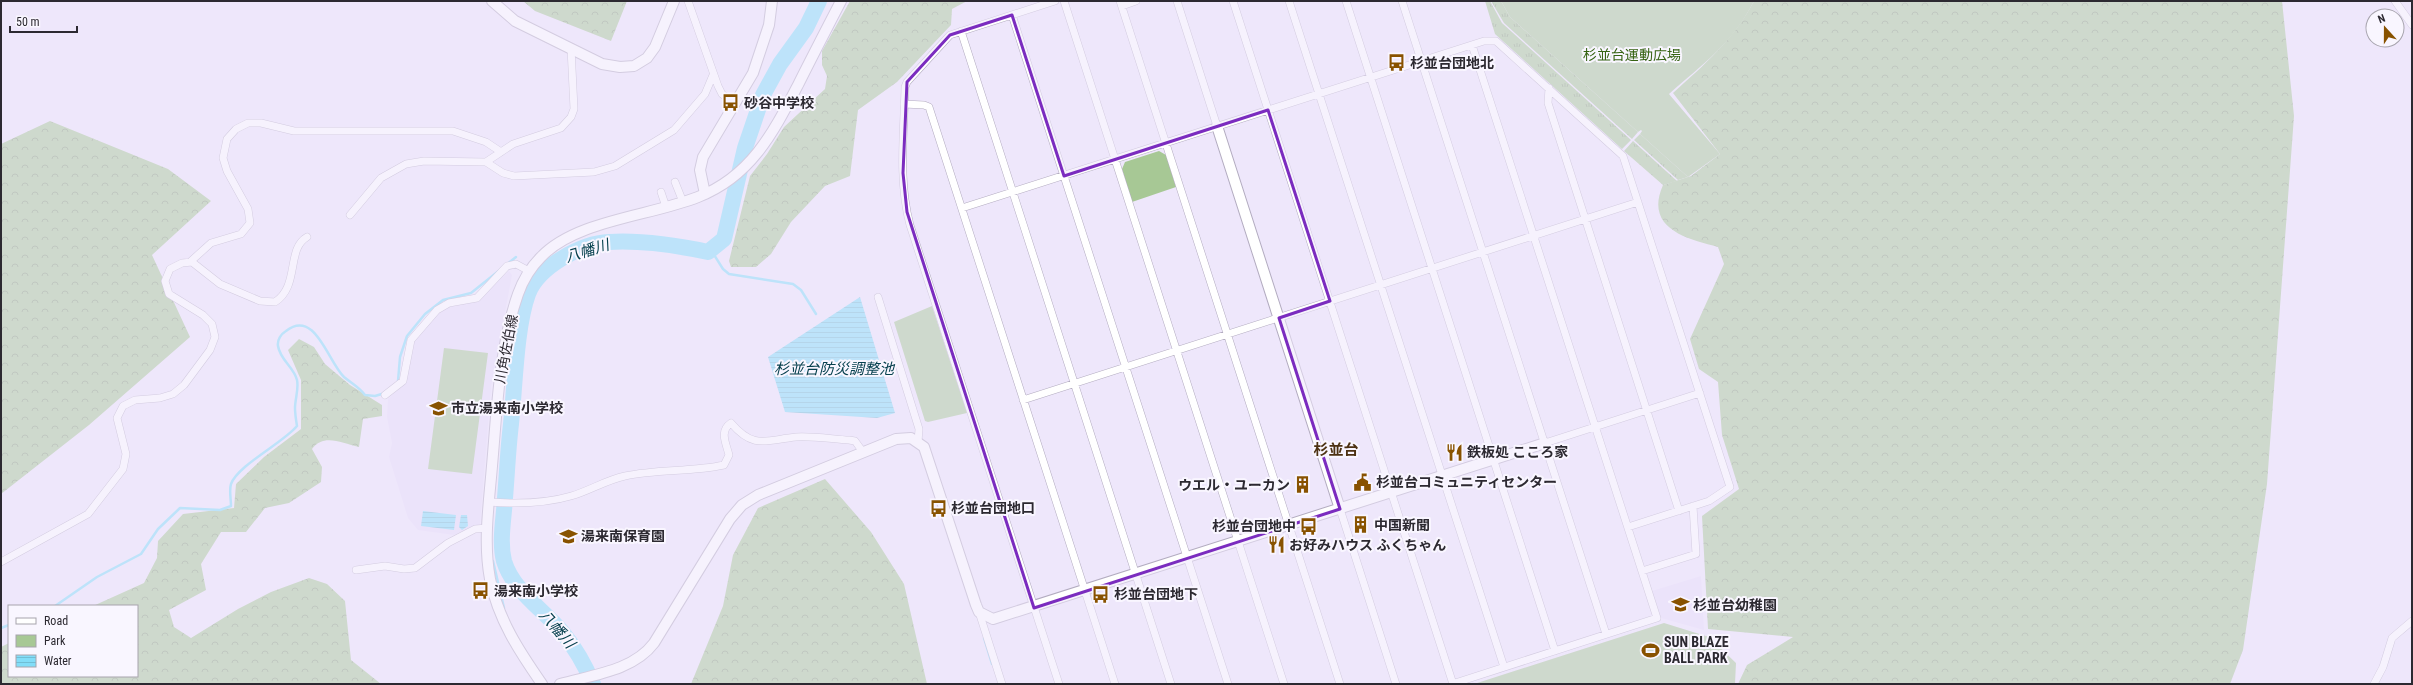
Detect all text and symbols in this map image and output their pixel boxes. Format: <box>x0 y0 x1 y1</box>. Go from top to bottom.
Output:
scale bar <box>10 8 77 34</box>
north arrow <box>2365 8 2405 48</box>
text: N <box>2376 12 2387 26</box>
text: 50 m <box>16 15 40 29</box>
park label: 杉並台運動広場 <box>1583 47 1681 63</box>
bus stop icon: 杉並台団地北 <box>1387 53 1407 73</box>
place label: 杉並台団地北 <box>1410 55 1494 71</box>
bus stop icon: 砂谷中学校 <box>721 93 741 113</box>
place label: 砂谷中学校 <box>744 95 814 111</box>
water label: 八幡川 <box>563 235 613 266</box>
street label: 川角佐伯線 <box>491 313 521 385</box>
water label: 杉並台防災調整池 <box>774 360 896 378</box>
school or university icon: 市立湯来南小学校 <box>428 398 448 418</box>
place label: 市立湯来南小学校 <box>451 400 563 416</box>
district label: 杉並台 <box>1313 441 1359 459</box>
restaurant icon: 鉄板処 こころ家 <box>1444 442 1464 462</box>
place label: 鉄板処 こころ家 <box>1467 444 1568 460</box>
public building icon: 杉並台コミュニティセンター <box>1353 472 1373 492</box>
place label: 杉並台コミュニティセンター <box>1376 474 1557 490</box>
building icon: ウエル・ユーカン <box>1293 475 1313 495</box>
place label: ウエル・ユーカン <box>1178 477 1290 493</box>
bus stop icon: 杉並台団地口 <box>928 498 948 518</box>
place label: 杉並台団地口 <box>951 500 1035 516</box>
building icon: 中国新聞 <box>1351 515 1371 535</box>
bus stop icon: 杉並台団地中 <box>1299 516 1319 536</box>
place label: 中国新聞 <box>1374 517 1430 533</box>
place label: 杉並台団地中 <box>1212 518 1296 534</box>
school or university icon: 湯来南保育園 <box>558 526 578 546</box>
place label: 湯来南保育園 <box>581 528 665 544</box>
restaurant icon: お好みハウス ふくちゃん <box>1266 535 1286 555</box>
place label: お好みハウス ふくちゃん <box>1289 537 1446 553</box>
bus stop icon: 湯来南小学校 <box>471 581 491 601</box>
place label: 湯来南小学校 <box>494 583 578 599</box>
bus stop icon: 杉並台団地下 <box>1091 584 1111 604</box>
place label: 杉並台団地下 <box>1114 586 1198 602</box>
school or university icon: 杉並台幼稚園 <box>1670 595 1690 615</box>
place label: 杉並台幼稚園 <box>1693 597 1777 613</box>
legend <box>8 605 138 677</box>
water label: 八幡川 <box>535 606 580 653</box>
text: Road <box>44 614 68 628</box>
text: Park <box>44 634 66 648</box>
place label: SUN BLAZE BALL PARK <box>1664 634 1729 666</box>
sports icon: SUN BLAZE BALL PARK <box>1641 640 1661 660</box>
text: Water <box>44 654 72 668</box>

